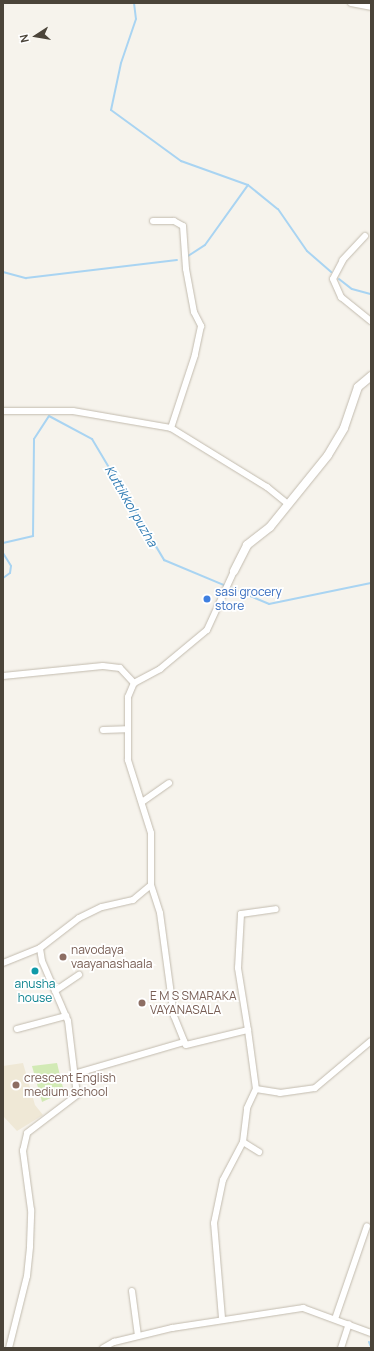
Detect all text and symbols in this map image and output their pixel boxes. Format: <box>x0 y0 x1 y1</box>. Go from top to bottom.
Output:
north arrow <box>16 16 56 56</box>
text: N <box>16 33 32 44</box>
water label: Kuttikkol puzha <box>101 463 161 549</box>
place label: sasi grocery store <box>215 585 282 613</box>
marker: sasi grocery store <box>202 594 212 604</box>
place label: navodaya vaayanashaala <box>71 943 152 971</box>
marker: navodaya vaayanashaala <box>58 952 68 962</box>
marker: anusha house <box>30 966 40 976</box>
place label: anusha house <box>14 977 56 1005</box>
place label: E M S SMARAKA VAYANASALA <box>150 989 237 1017</box>
marker: E M S SMARAKA VAYANASALA <box>137 998 147 1008</box>
place label: crescent English medium school <box>24 1071 116 1099</box>
marker: crescent English medium school <box>11 1080 21 1090</box>

